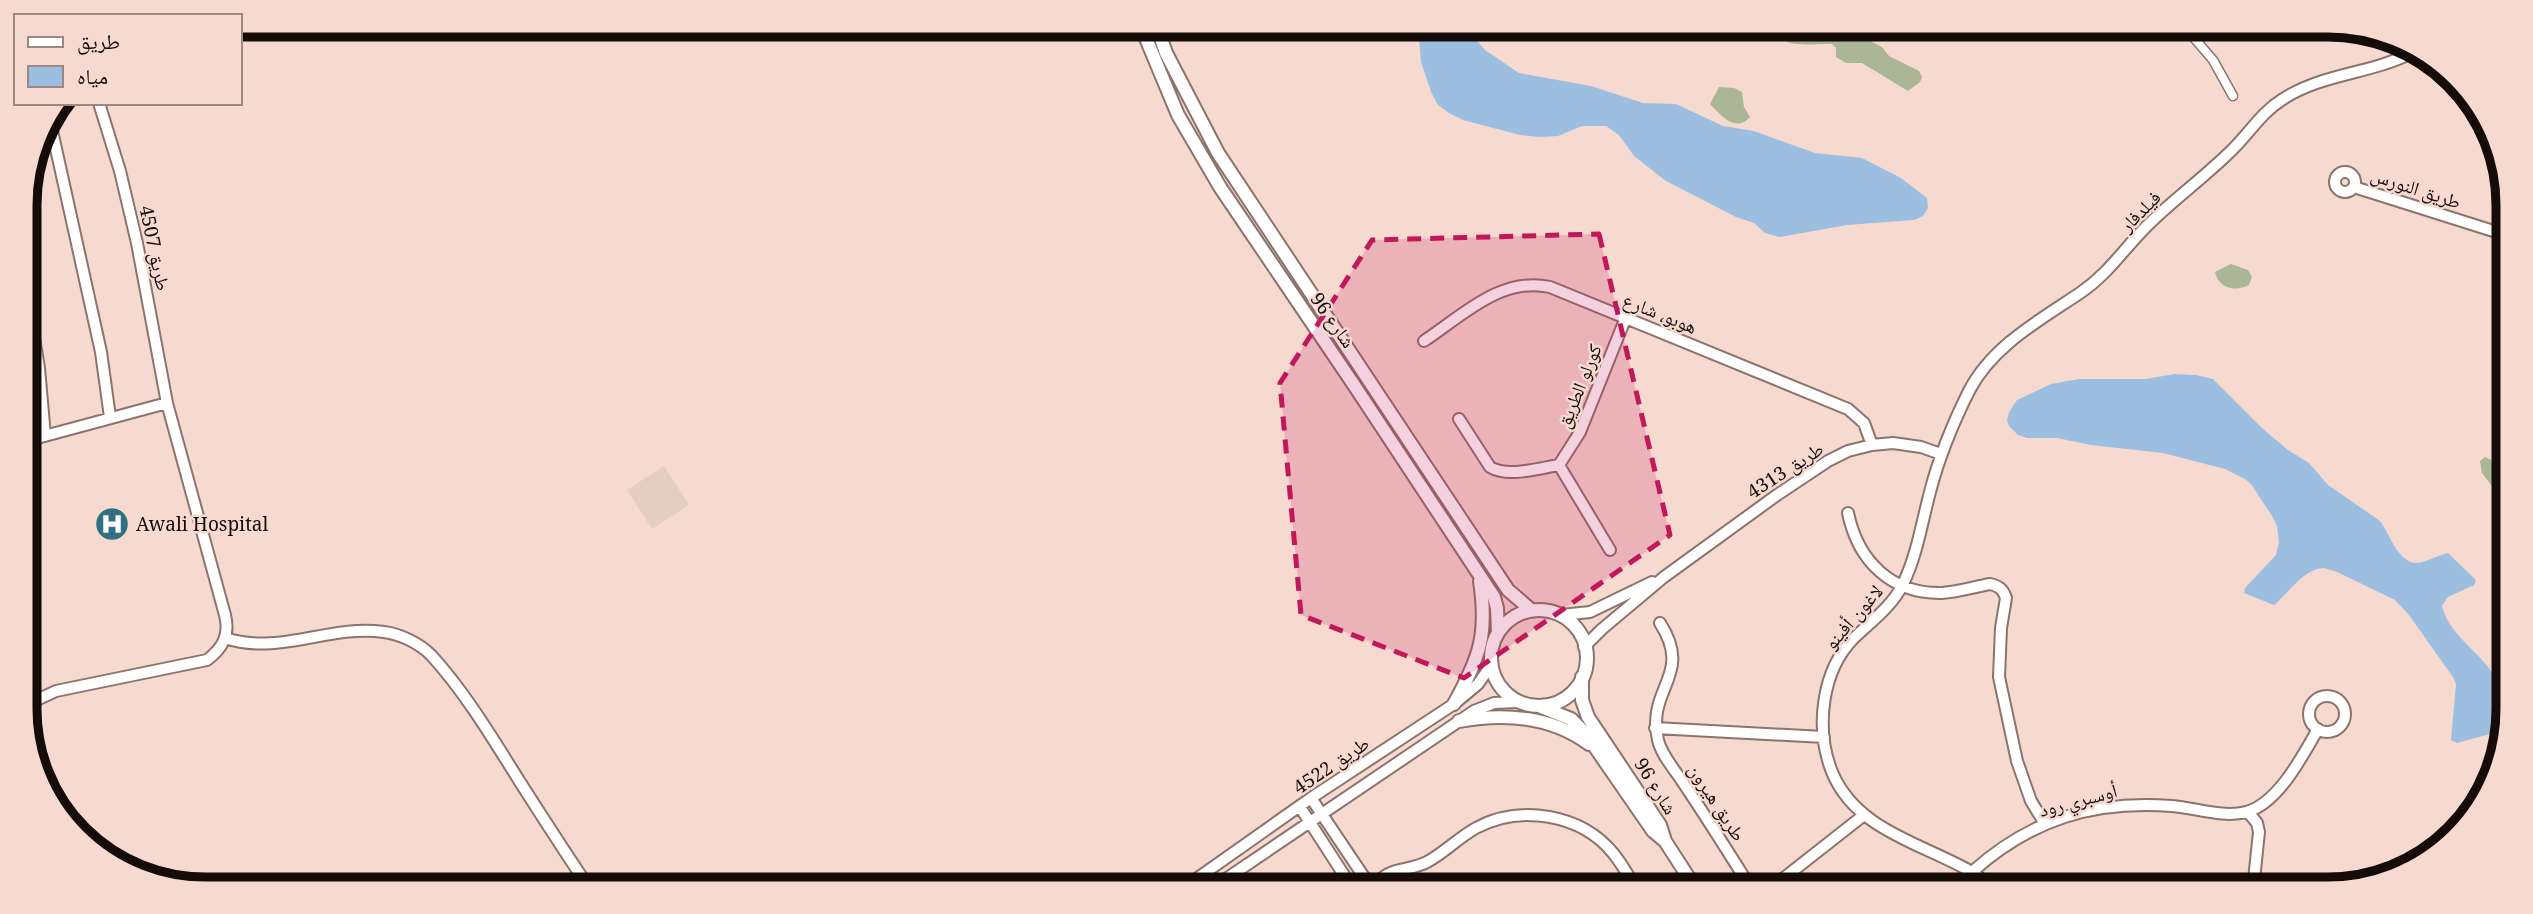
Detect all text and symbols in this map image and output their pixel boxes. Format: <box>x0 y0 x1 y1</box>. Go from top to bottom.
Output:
legend <box>14 14 242 105</box>
text: طريق <box>77 27 120 55</box>
text: مياه <box>77 62 108 90</box>
street label: طريق النورس <box>2368 161 2464 215</box>
street label: فيلدفار <box>2113 185 2166 238</box>
street label: طريق 4507 <box>133 203 177 293</box>
street label: هوبو، شارع <box>1619 286 1701 340</box>
street label: شارع 96 <box>1304 287 1362 353</box>
street label: كورلو الطريق <box>1550 340 1608 432</box>
street label: طريق 4313 <box>1742 436 1828 504</box>
hospital icon: Awali Hospital <box>93 505 131 543</box>
place label: Awali Hospital <box>136 511 269 537</box>
street label: لاغون أفينو <box>1818 579 1888 655</box>
street label: طريق 4522 <box>1288 730 1374 800</box>
street label: شارع 96 <box>1628 753 1684 819</box>
street label: طريق هيرون <box>1682 758 1752 846</box>
street label: أوسبري رود <box>2036 777 2121 826</box>

